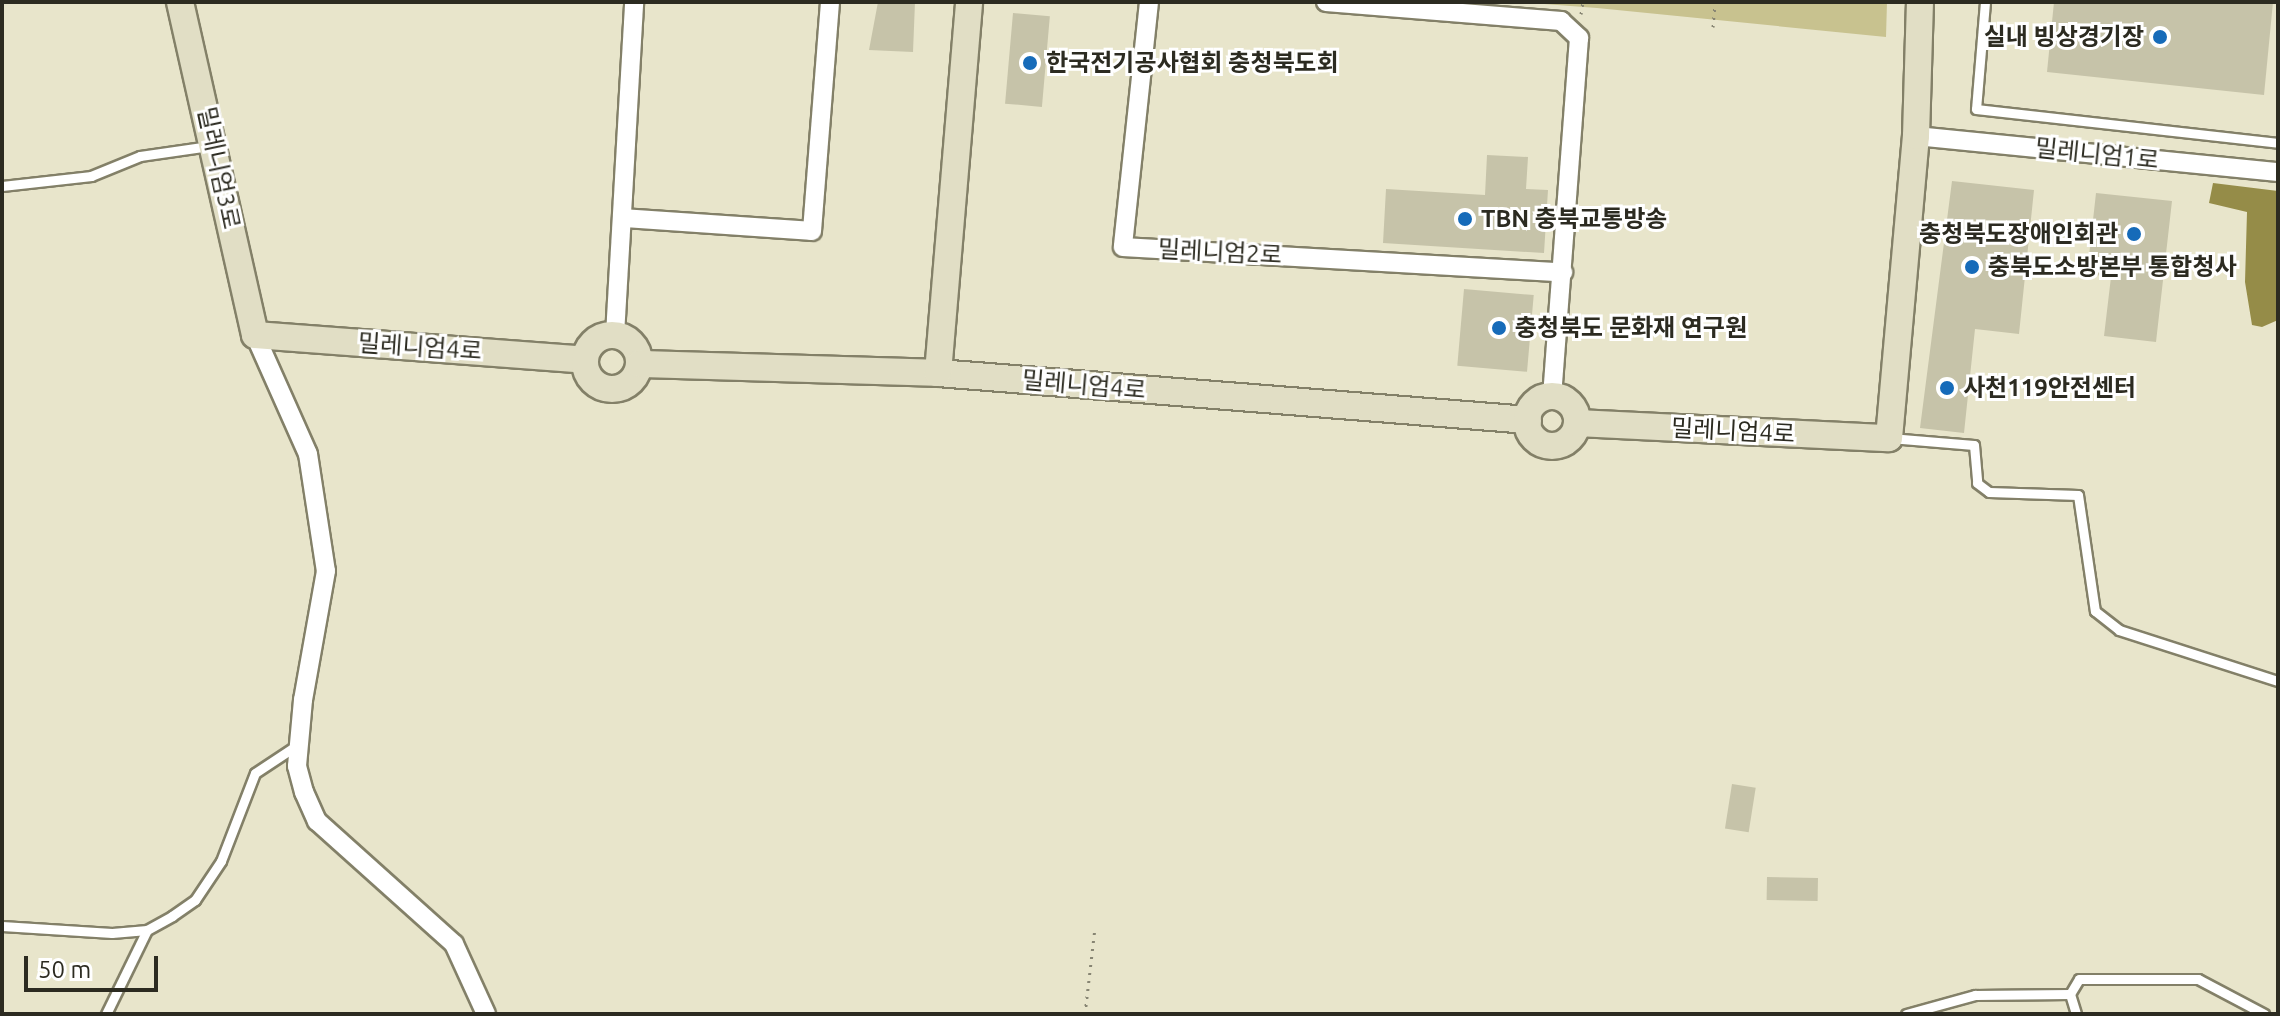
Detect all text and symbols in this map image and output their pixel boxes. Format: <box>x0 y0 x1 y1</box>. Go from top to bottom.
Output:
place label: 실내 빙상경기장 <box>1984 23 2144 51</box>
marker: 실내 빙상경기장 <box>2151 28 2169 46</box>
place label: 한국전기공사협회 충청북도회 <box>1046 49 1339 77</box>
marker: 한국전기공사협회 충청북도회 <box>1021 54 1039 72</box>
street label: 밀레니엄3로 <box>192 104 246 232</box>
street label: 밀레니엄1로 <box>2034 133 2160 175</box>
place label: TBN 충북교통방송 <box>1481 205 1667 233</box>
marker: TBN 충북교통방송 <box>1456 210 1474 228</box>
place label: 충청북도장애인회관 <box>1919 220 2118 248</box>
marker: 충청북도장애인회관 <box>2125 225 2143 243</box>
street label: 밀레니엄2로 <box>1157 234 1283 270</box>
place label: 충북도소방본부 통합청사 <box>1988 253 2237 281</box>
marker: 충북도소방본부 통합청사 <box>1963 258 1981 276</box>
place label: 충청북도 문화재 연구원 <box>1515 314 1747 342</box>
marker: 충청북도 문화재 연구원 <box>1490 319 1508 337</box>
street label: 밀레니엄4로 <box>357 328 483 366</box>
street label: 밀레니엄4로 <box>1021 365 1147 405</box>
place label: 사천119안전센터 <box>1963 374 2136 402</box>
marker: 사천119안전센터 <box>1938 379 1956 397</box>
street label: 밀레니엄4로 <box>1670 413 1796 449</box>
scale bar <box>28 940 162 990</box>
text: 50 m <box>38 956 91 983</box>

